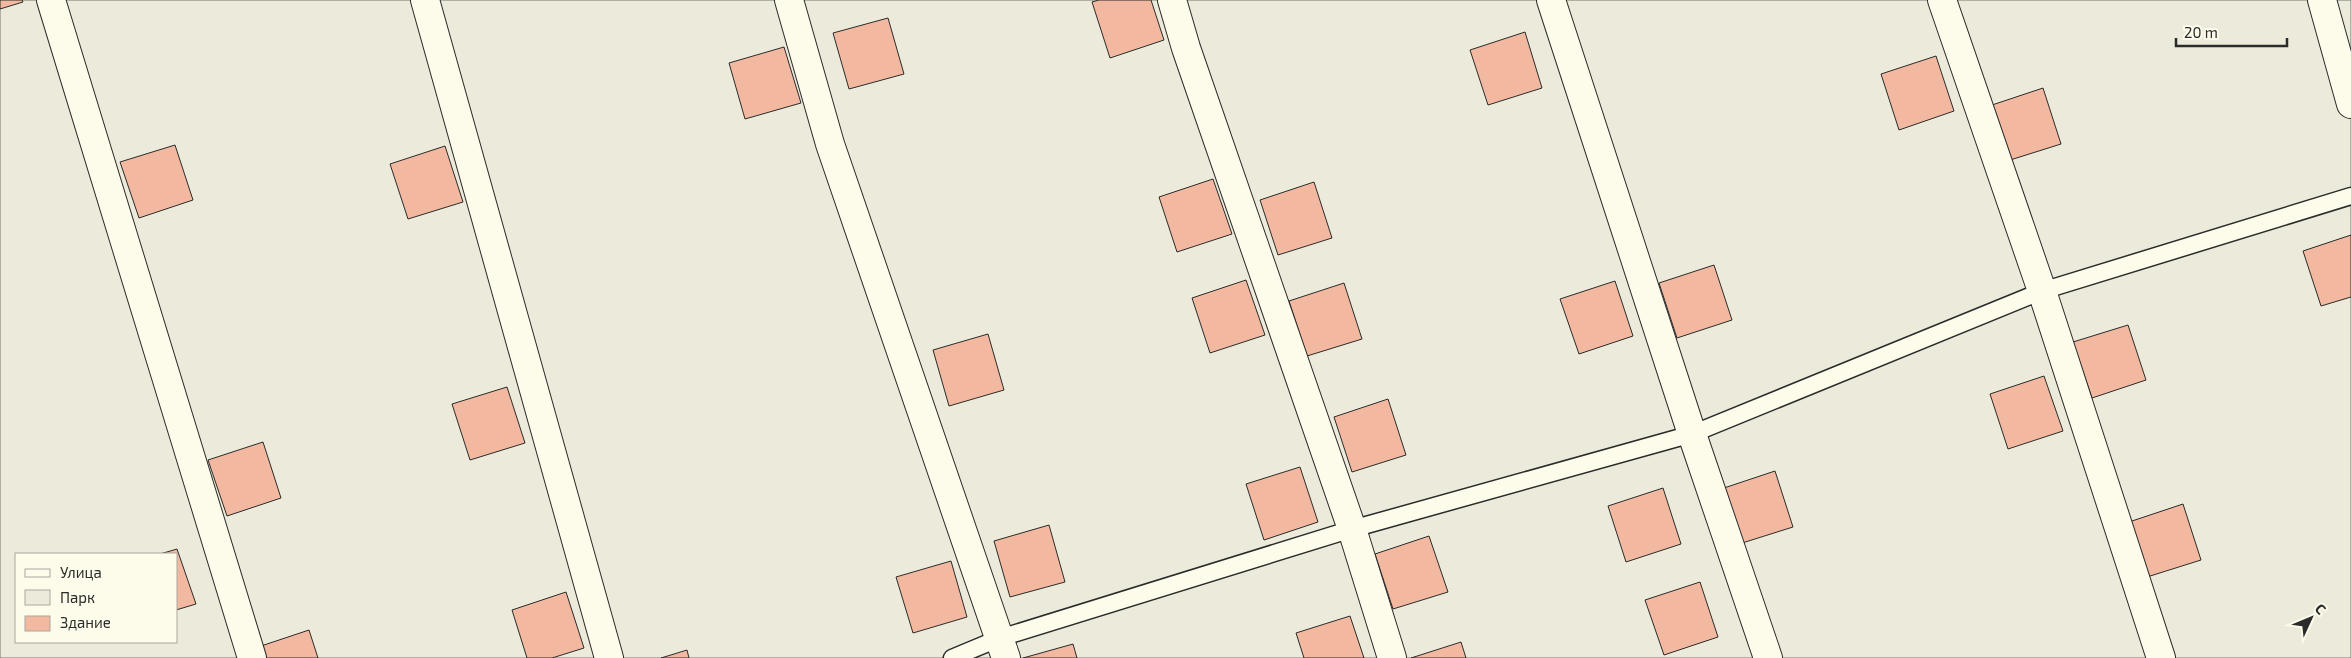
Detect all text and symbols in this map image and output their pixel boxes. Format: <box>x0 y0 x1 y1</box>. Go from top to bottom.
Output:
scale bar <box>2176 15 2287 47</box>
text: 20 m <box>2184 23 2218 41</box>
legend <box>15 553 178 643</box>
text: Улица <box>60 563 102 581</box>
text: Парк <box>60 588 95 606</box>
north arrow <box>2286 593 2336 643</box>
text: С <box>2312 600 2330 617</box>
text: Здание <box>60 613 111 631</box>

